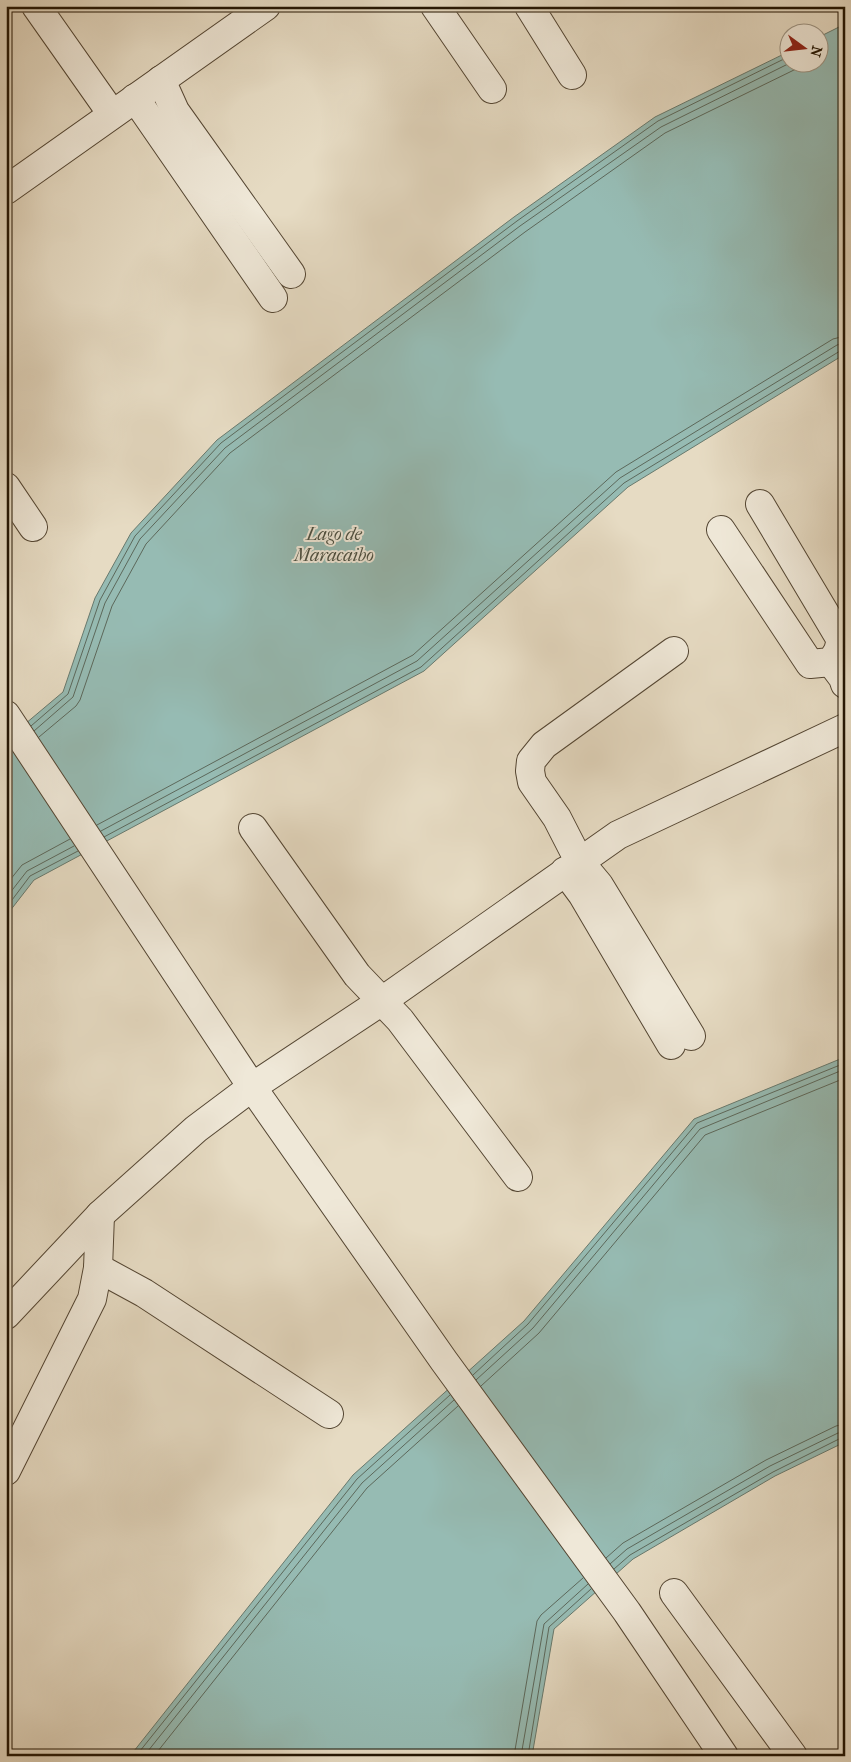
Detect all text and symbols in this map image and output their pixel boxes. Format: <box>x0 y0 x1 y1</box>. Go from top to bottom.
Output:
north arrow <box>778 22 828 72</box>
text: N <box>806 44 826 59</box>
water label: Lago de Maracaibo <box>292 524 374 566</box>

